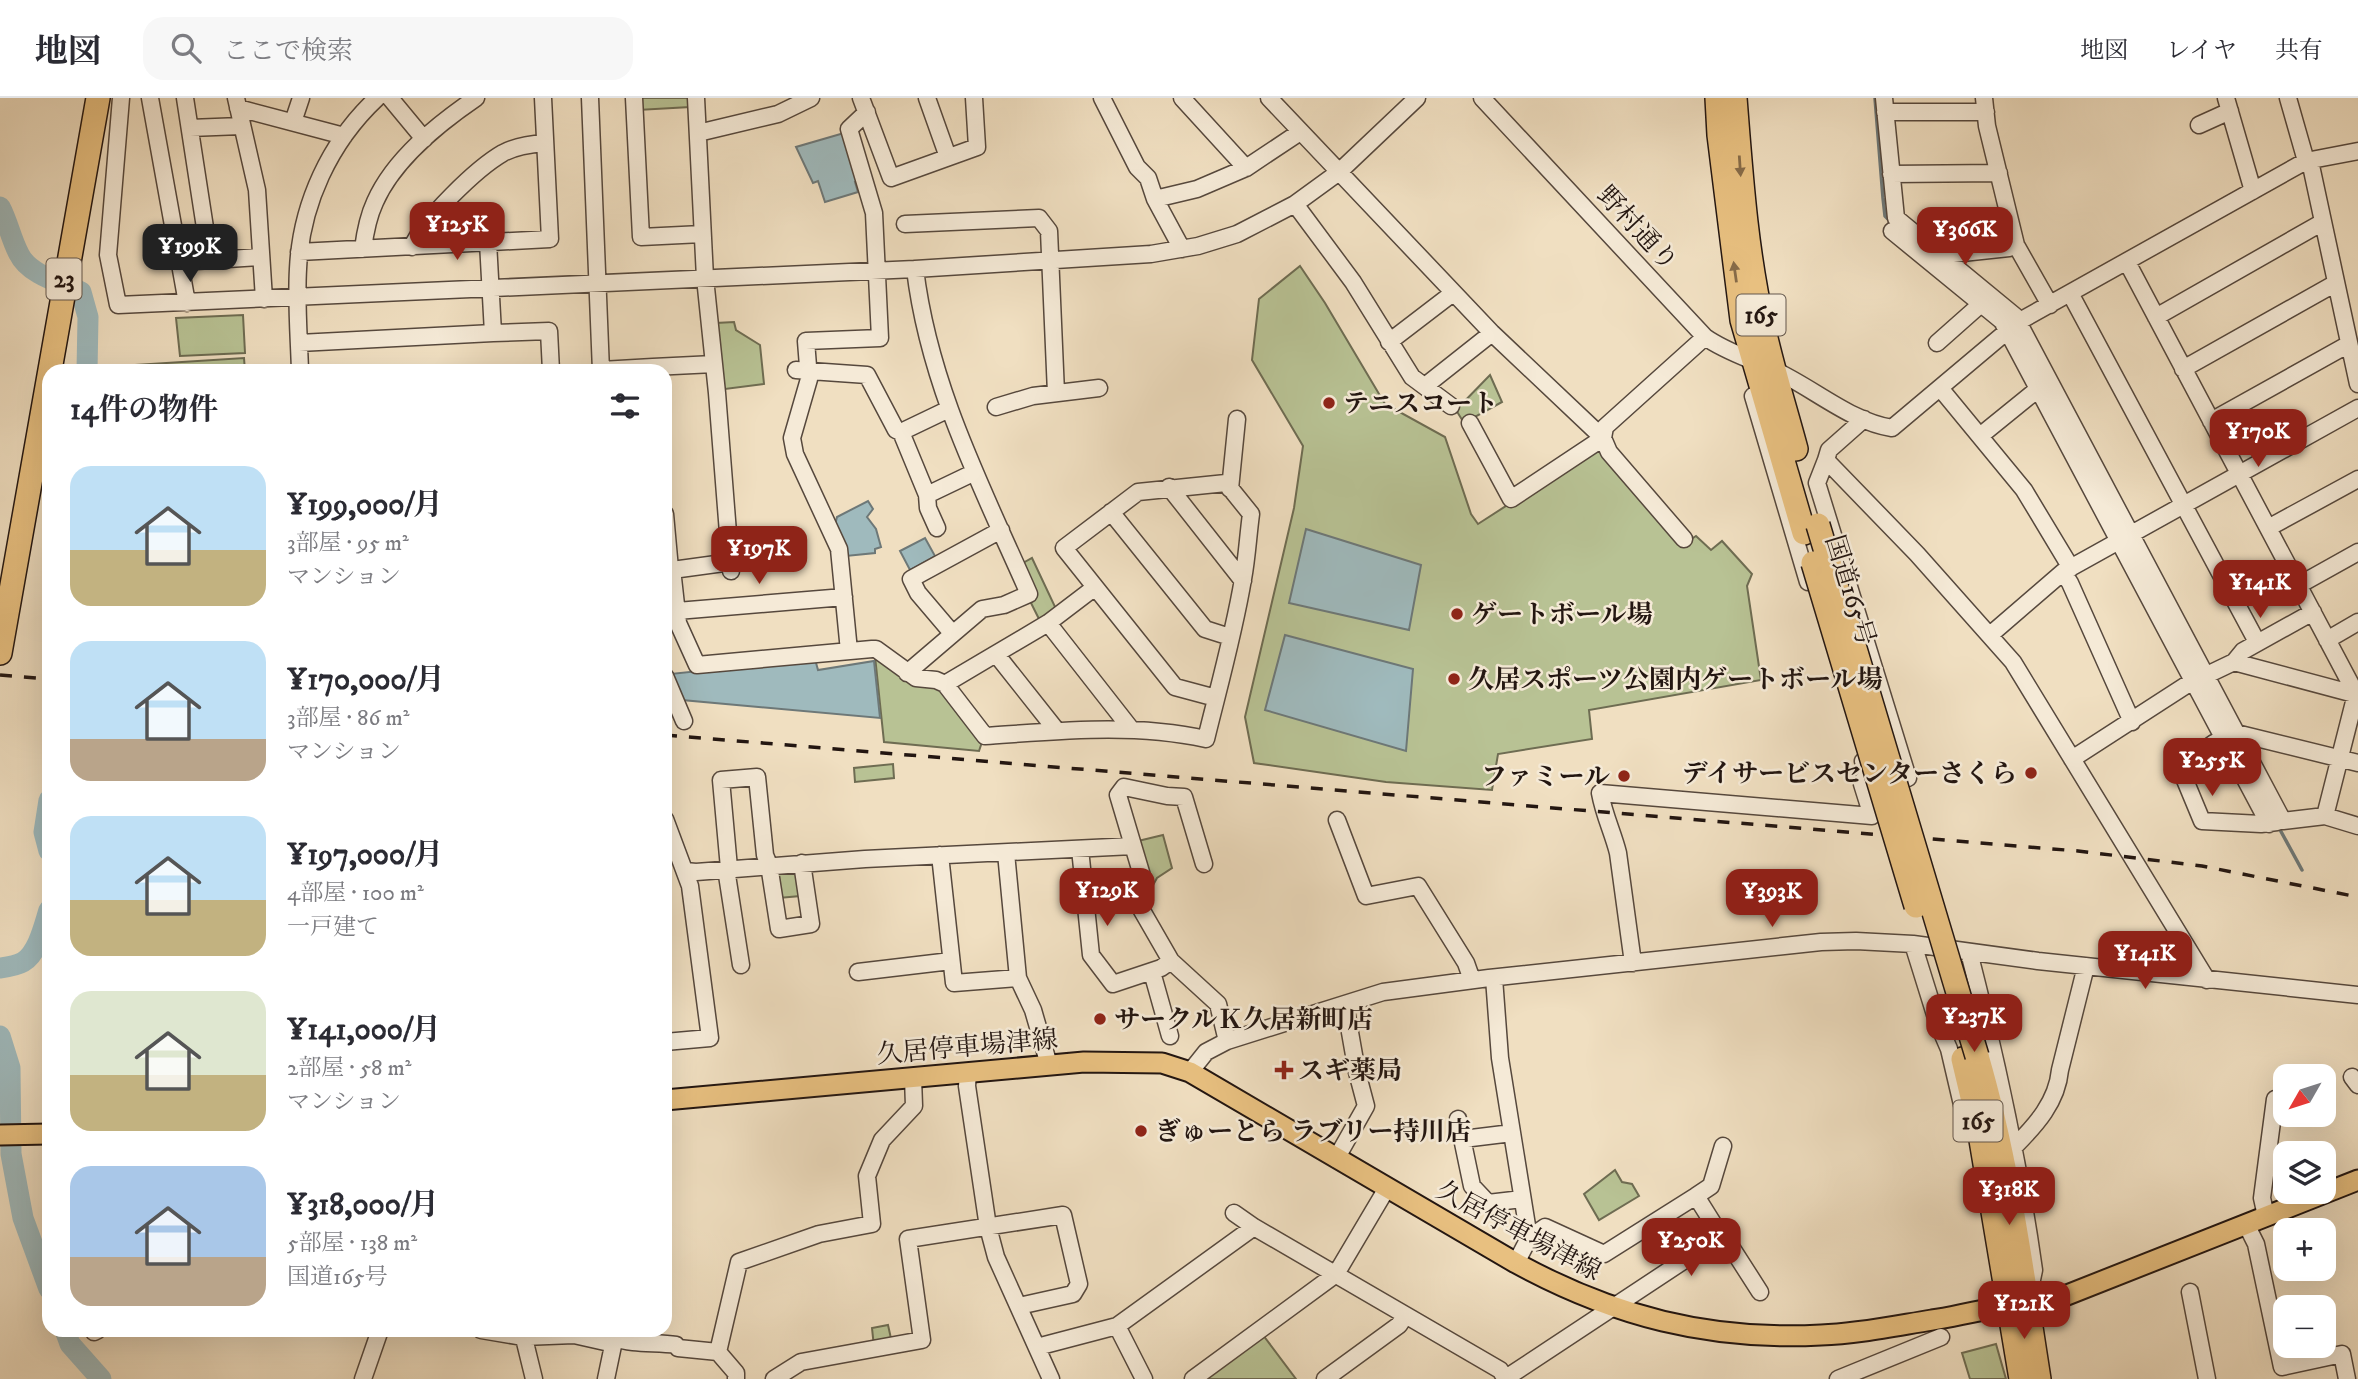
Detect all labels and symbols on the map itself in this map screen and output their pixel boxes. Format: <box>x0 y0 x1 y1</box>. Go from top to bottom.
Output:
one-way arrow <box>1735 155 1746 177</box>
street label: 野村通り <box>1589 180 1684 278</box>
pin: ¥125K <box>408 202 506 262</box>
pin: ¥366K <box>1916 208 2014 267</box>
pin: ¥199K <box>141 225 239 284</box>
road number: 23 <box>46 258 82 300</box>
one-way arrow <box>1730 261 1741 283</box>
road number: 165 <box>1736 294 1786 336</box>
place label: テニスコート <box>1343 388 1498 421</box>
marker: テニスコート <box>1321 395 1337 411</box>
pin: ¥170K <box>2209 410 2307 469</box>
pin: ¥197K <box>710 526 808 586</box>
street label: 国道165号 <box>1817 531 1882 650</box>
pin: ¥141K <box>2211 560 2309 620</box>
place label: ゲートボール場 <box>1471 599 1652 632</box>
marker: ゲートボール場 <box>1449 606 1465 622</box>
place label: 久居スポーツ公園内ゲートボール場 <box>1468 664 1882 697</box>
marker: 久居スポーツ公園内ゲートボール場 <box>1446 671 1462 687</box>
pin: ¥255K <box>2163 738 2261 798</box>
place label: デイサービスセンターさくら <box>1682 758 2017 791</box>
place label: ファミール <box>1481 761 1610 794</box>
marker: デイサービスセンターさくら <box>2023 765 2039 781</box>
marker: ファミール <box>1616 768 1632 784</box>
pin: ¥129K <box>1058 868 1156 928</box>
pin: ¥393K <box>1723 870 1821 929</box>
pin: ¥141K <box>2096 932 2194 991</box>
pin: ¥237K <box>1925 995 2023 1054</box>
place label: サークルＫ久居新町店 <box>1114 1004 1373 1037</box>
marker: サークルＫ久居新町店 <box>1092 1011 1108 1027</box>
street label: 久居停車場津線 <box>875 1023 1059 1072</box>
place label: スギ薬局 <box>1298 1055 1402 1088</box>
marker: スギ薬局 <box>1276 1062 1292 1078</box>
north arrow <box>2273 1064 2336 1127</box>
road number: 165 <box>1954 1100 2002 1142</box>
place label: ぎゅーとら ラブリー持川店 <box>1155 1116 1472 1149</box>
marker: ぎゅーとら ラブリー持川店 <box>1133 1123 1149 1139</box>
pin: ¥318K <box>1960 1168 2058 1227</box>
street label: 久居停車場津線 <box>1430 1174 1606 1289</box>
pin: ¥250K <box>1642 1218 1740 1278</box>
pin: ¥121K <box>1975 1282 2073 1341</box>

